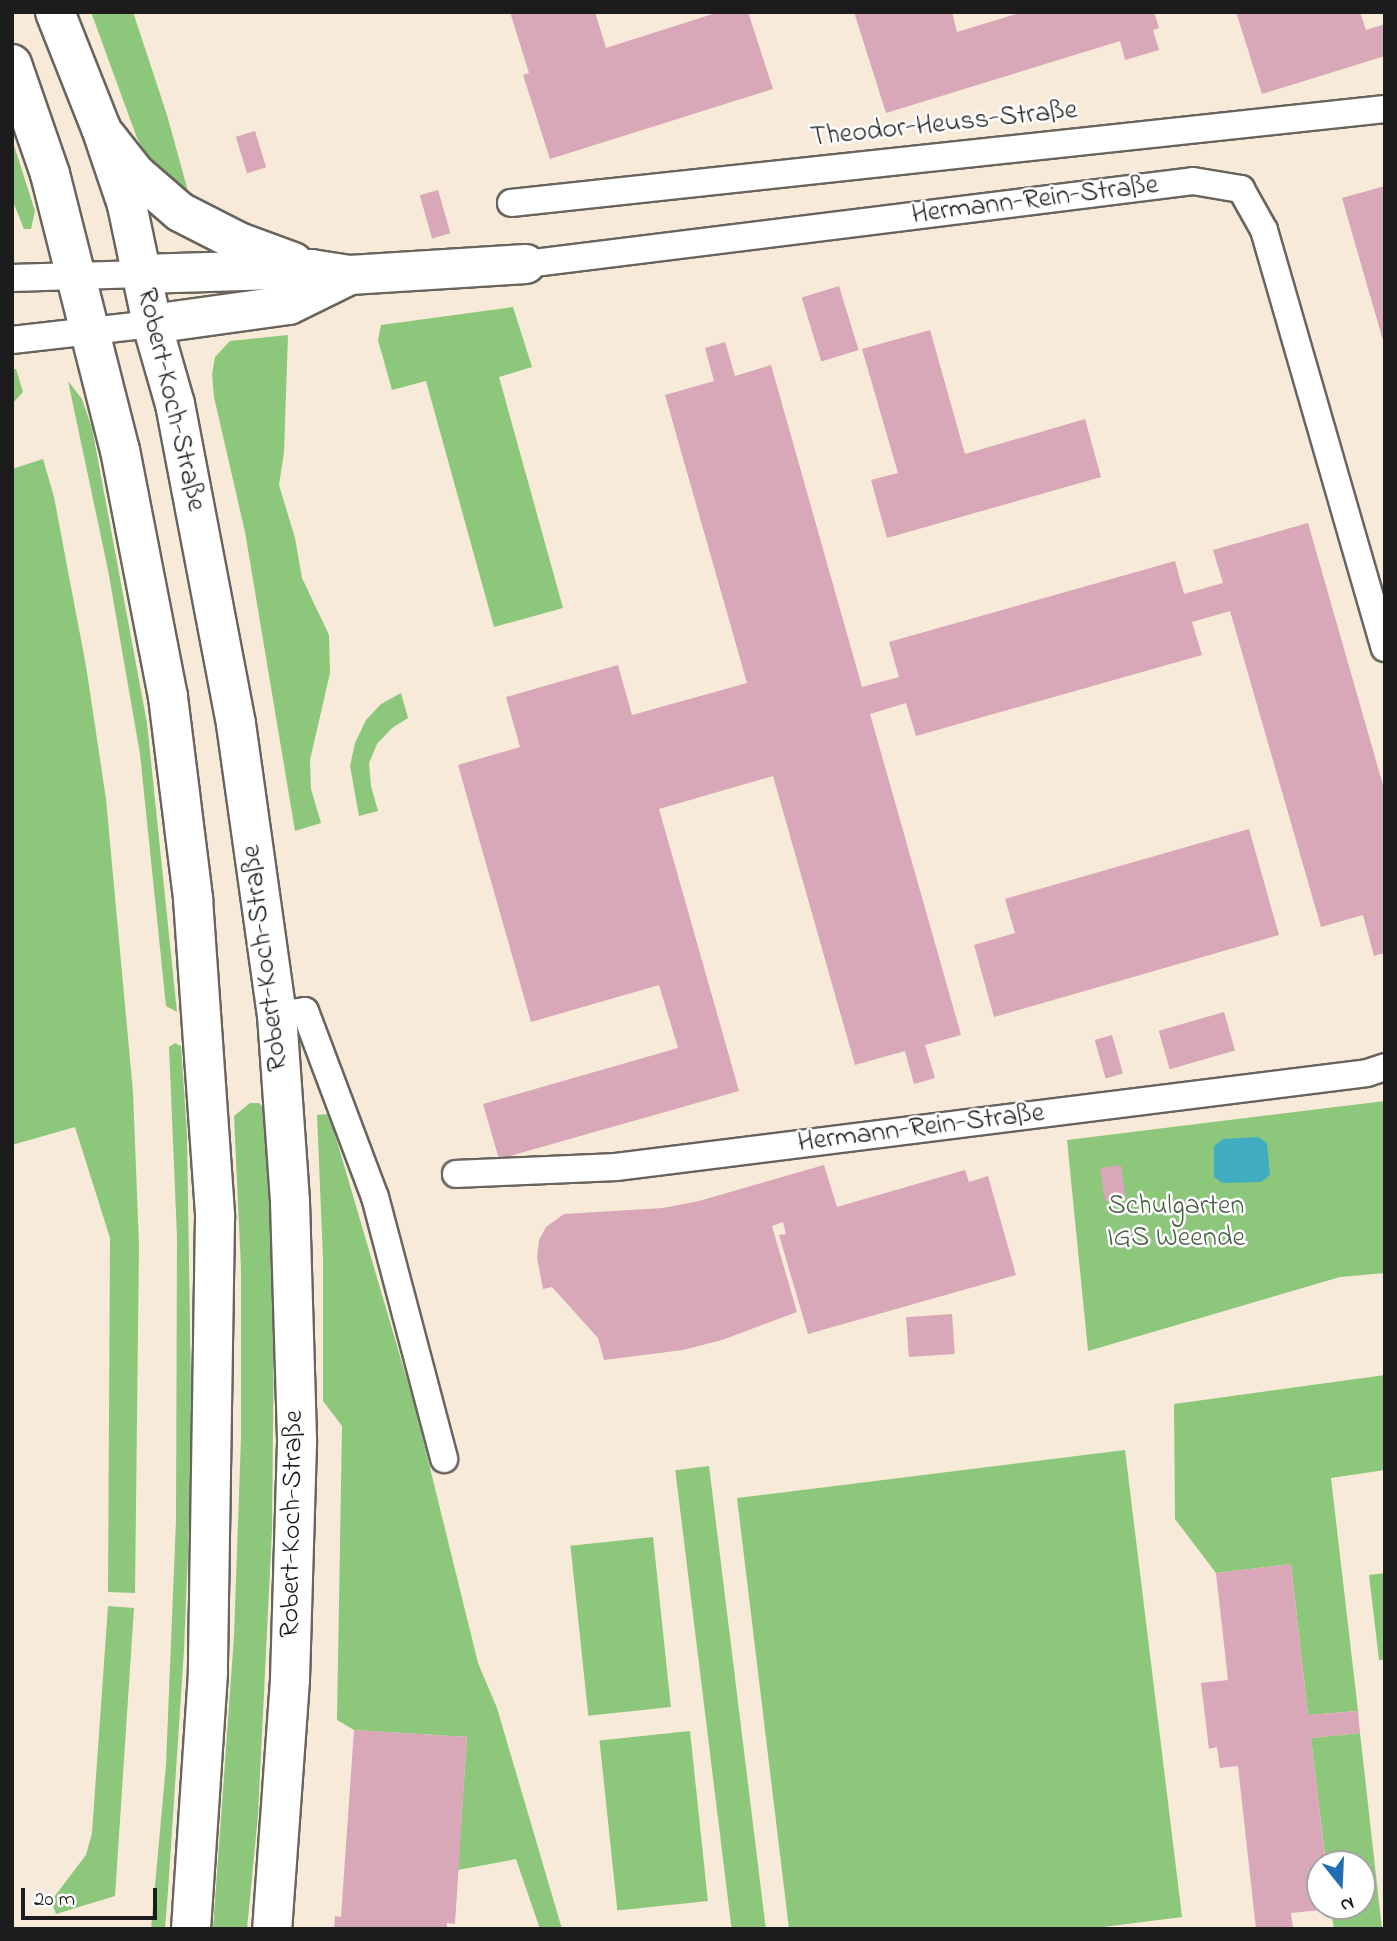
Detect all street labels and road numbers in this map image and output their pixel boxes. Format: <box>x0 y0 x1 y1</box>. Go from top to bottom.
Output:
street label: Theodor-Heuss-Straße <box>809 94 1079 156</box>
street label: Hermann-Rein-Straße <box>910 169 1160 233</box>
street label: Robert-Koch-Straße <box>128 285 212 515</box>
street label: Robert-Koch-Straße <box>235 843 297 1073</box>
street label: Hermann-Rein-Straße <box>796 1097 1046 1161</box>
street label: Robert-Koch-Straße <box>274 1410 312 1638</box>

